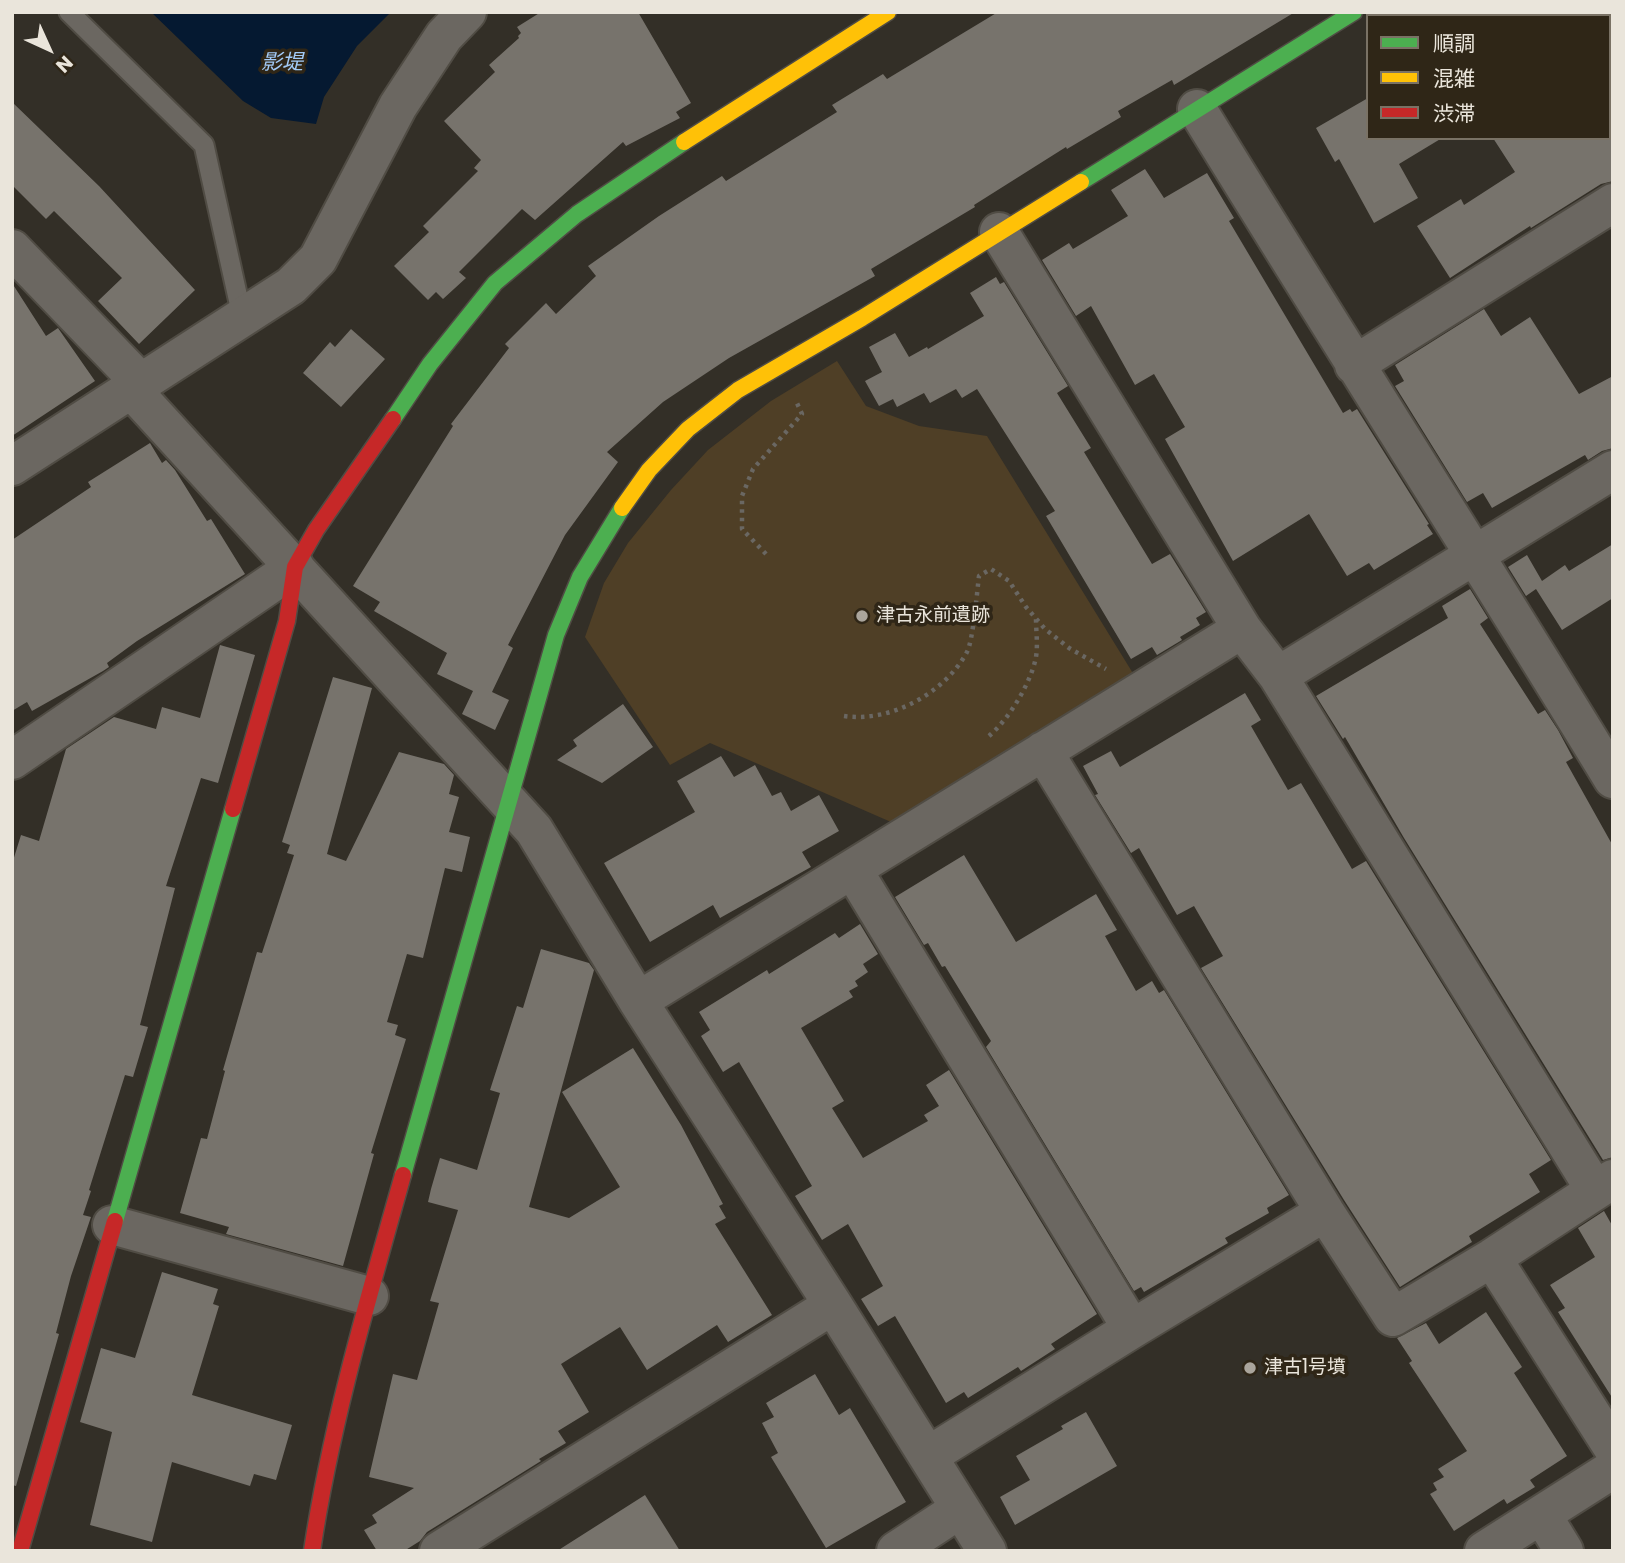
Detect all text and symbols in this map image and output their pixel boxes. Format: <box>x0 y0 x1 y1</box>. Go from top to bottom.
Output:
north arrow <box>14 14 84 84</box>
legend <box>1366 14 1611 140</box>
text: 順調 <box>1433 29 1475 58</box>
text: N <box>50 50 79 79</box>
water label: 影堤 <box>261 51 303 77</box>
text: 混雑 <box>1433 64 1475 93</box>
text: 渋滞 <box>1433 99 1475 128</box>
place label: 津古永前遺跡 <box>876 605 990 627</box>
marker: 津古永前遺跡 <box>854 608 870 624</box>
place label: 津古1号墳 <box>1264 1357 1346 1379</box>
marker: 津古1号墳 <box>1242 1360 1258 1376</box>

